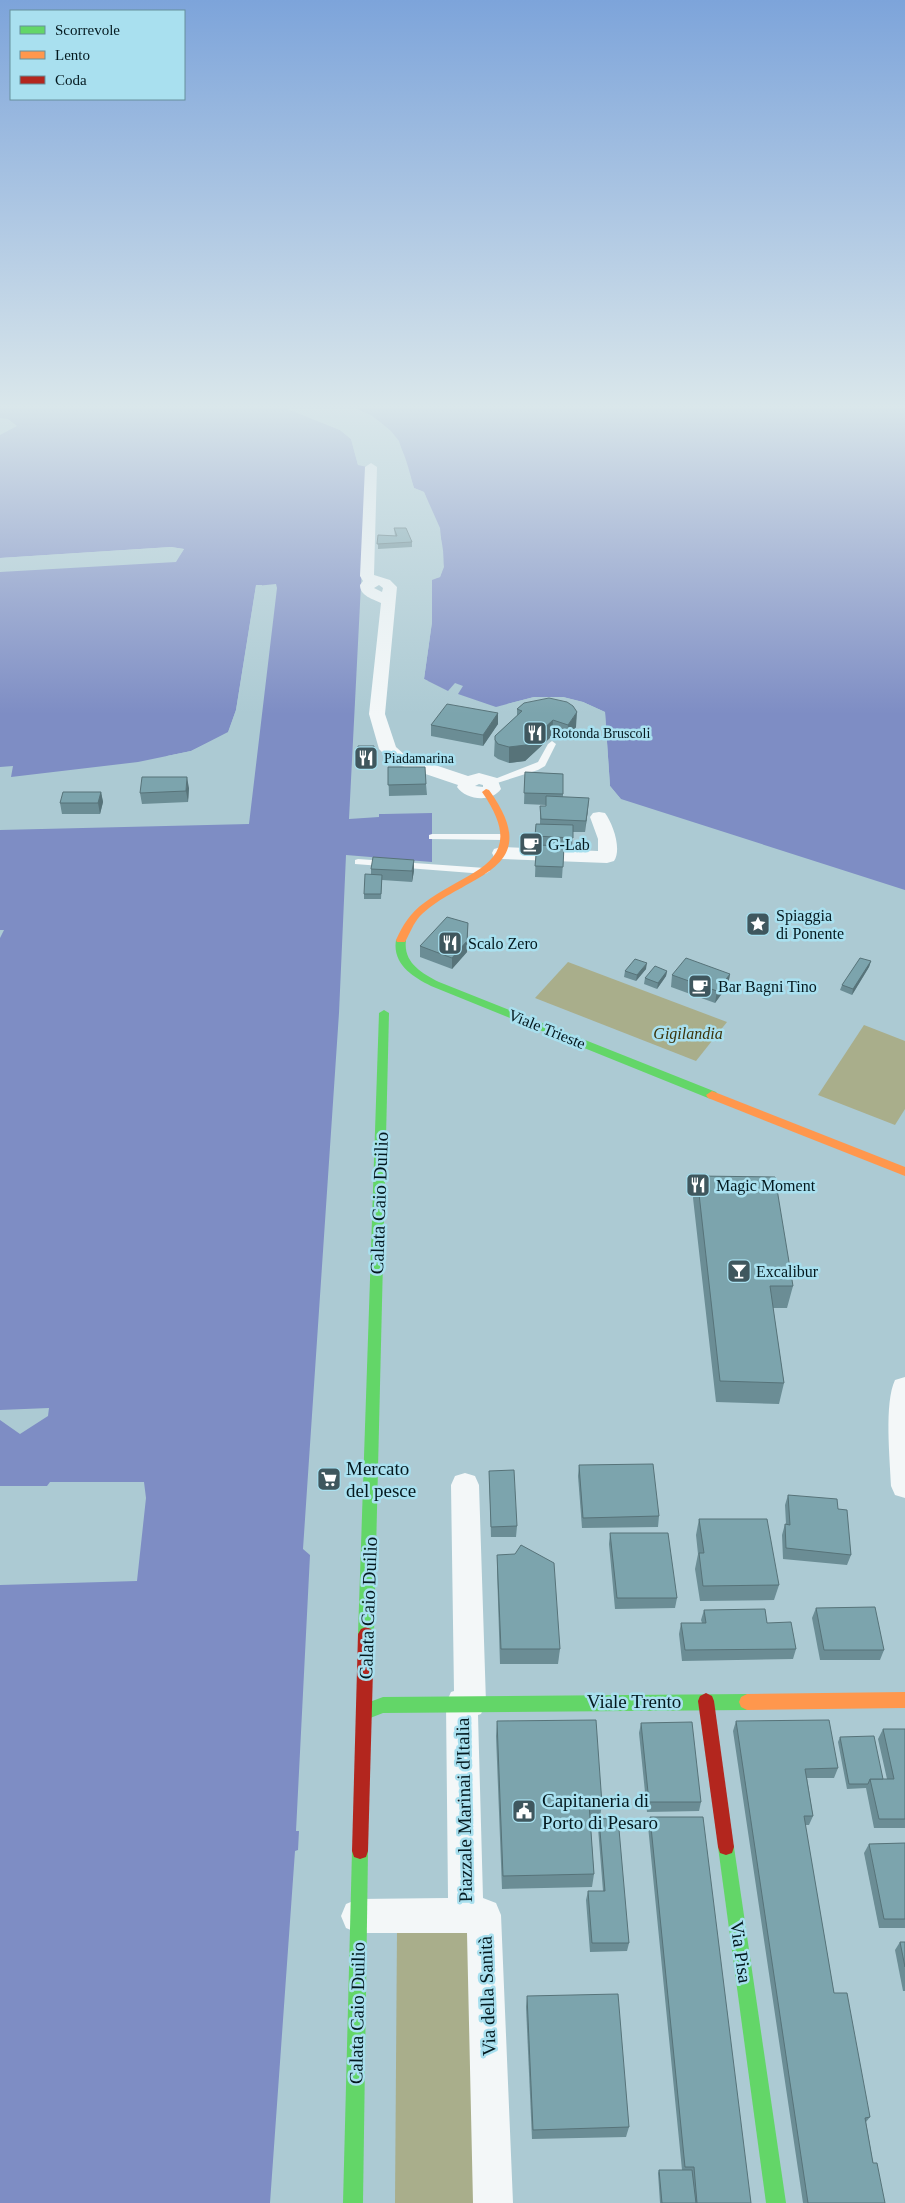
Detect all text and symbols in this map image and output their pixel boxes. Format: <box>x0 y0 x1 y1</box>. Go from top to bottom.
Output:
legend <box>10 10 185 100</box>
text: Scorrevole <box>55 22 120 38</box>
text: Lento <box>55 47 90 63</box>
text: Coda <box>55 72 87 88</box>
restaurant icon: Rotonda Bruscoli <box>522 720 548 746</box>
place label: Rotonda Bruscoli <box>552 726 650 741</box>
restaurant icon: Piadamarina <box>353 745 379 771</box>
place label: Piadamarina <box>384 751 455 766</box>
cafe icon: G-Lab <box>518 831 544 857</box>
place label: G-Lab <box>548 836 590 853</box>
place label: Spiaggia di Ponente <box>776 907 844 942</box>
place icon: Spiaggia di Ponente <box>745 911 771 937</box>
restaurant icon: Scalo Zero <box>437 930 463 956</box>
place label: Scalo Zero <box>468 935 538 952</box>
cafe icon: Bar Bagni Tino <box>687 973 713 999</box>
place label: Bar Bagni Tino <box>718 978 817 996</box>
street label: Viale Trieste <box>506 1006 588 1052</box>
park label: Gigilandia <box>653 1025 723 1043</box>
street label: Calata Caio Duilio <box>366 1131 392 1275</box>
restaurant icon: Magic Moment <box>685 1172 711 1198</box>
place label: Magic Moment <box>716 1177 816 1195</box>
bar icon: Excalibur <box>726 1258 752 1284</box>
place label: Excalibur <box>756 1263 819 1280</box>
place label: Mercato del pesce <box>346 1458 416 1501</box>
supermarket icon: Mercato del pesce <box>316 1466 342 1492</box>
street label: Calata Caio Duilio <box>355 1536 381 1680</box>
street label: Viale Trento <box>587 1691 681 1712</box>
street label: Piazzale Marinai d'Italia <box>452 1717 476 1903</box>
place label: Capitaneria di Porto di Pesaro <box>542 1790 658 1833</box>
public building icon: Capitaneria di Porto di Pesaro <box>511 1798 537 1824</box>
street label: Via Pisa <box>726 1919 756 1985</box>
street label: Via della Sanità <box>474 1935 500 2056</box>
street label: Calata Caio Duilio <box>345 1942 369 2084</box>

